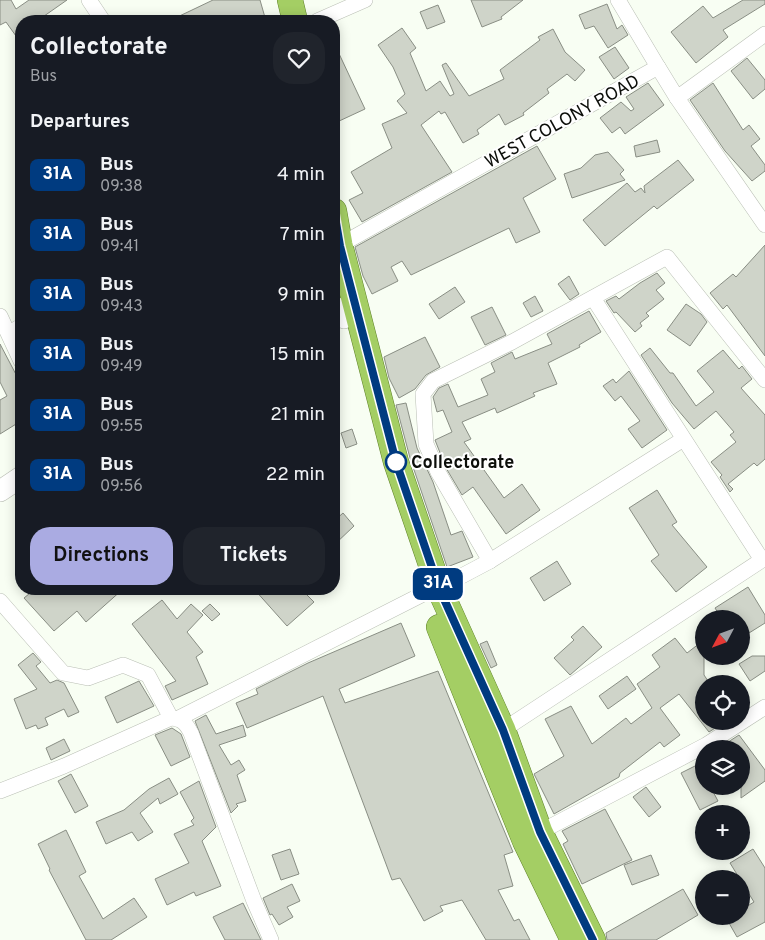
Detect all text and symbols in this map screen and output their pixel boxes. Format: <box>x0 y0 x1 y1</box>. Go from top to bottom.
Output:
button: heart <box>273 32 325 84</box>
text: Collectorate <box>30 33 168 63</box>
text: Bus <box>30 67 57 87</box>
street label: WEST COLONY ROAD <box>481 70 644 174</box>
text: Departures <box>30 110 130 134</box>
text: Bus <box>100 153 134 177</box>
text: 31A <box>42 163 73 186</box>
text: 4 min <box>277 163 325 187</box>
text: 09:38 <box>100 177 143 197</box>
text: Bus <box>100 213 134 237</box>
text: 31A <box>42 223 73 246</box>
text: 7 min <box>280 223 325 247</box>
text: 09:41 <box>100 237 139 257</box>
text: Bus <box>100 273 134 297</box>
text: 31A <box>42 283 73 306</box>
text: 9 min <box>278 283 325 307</box>
text: 09:43 <box>100 297 143 317</box>
text: Bus <box>100 333 134 357</box>
text: 31A <box>42 343 73 366</box>
text: 15 min <box>270 343 325 367</box>
text: 09:49 <box>100 357 143 377</box>
text: Bus <box>100 393 134 417</box>
text: 31A <box>42 403 73 426</box>
text: 21 min <box>270 403 325 427</box>
text: 09:55 <box>100 417 143 437</box>
marker: Collectorate <box>385 451 407 473</box>
place label: Collectorate <box>411 452 514 475</box>
text: Bus <box>100 453 134 477</box>
text: 31A <box>42 463 73 486</box>
text: 22 min <box>266 463 325 487</box>
text: 09:56 <box>100 477 143 497</box>
button: Directions <box>30 527 173 585</box>
button: Tickets <box>183 527 325 585</box>
line badge: 31A <box>409 568 467 600</box>
text: 31A <box>423 572 453 595</box>
north arrow <box>695 610 750 665</box>
map controls <box>695 610 750 925</box>
button: locate <box>695 675 750 730</box>
button: layers <box>695 740 750 795</box>
button: + <box>695 805 750 860</box>
button: − <box>695 870 750 925</box>

